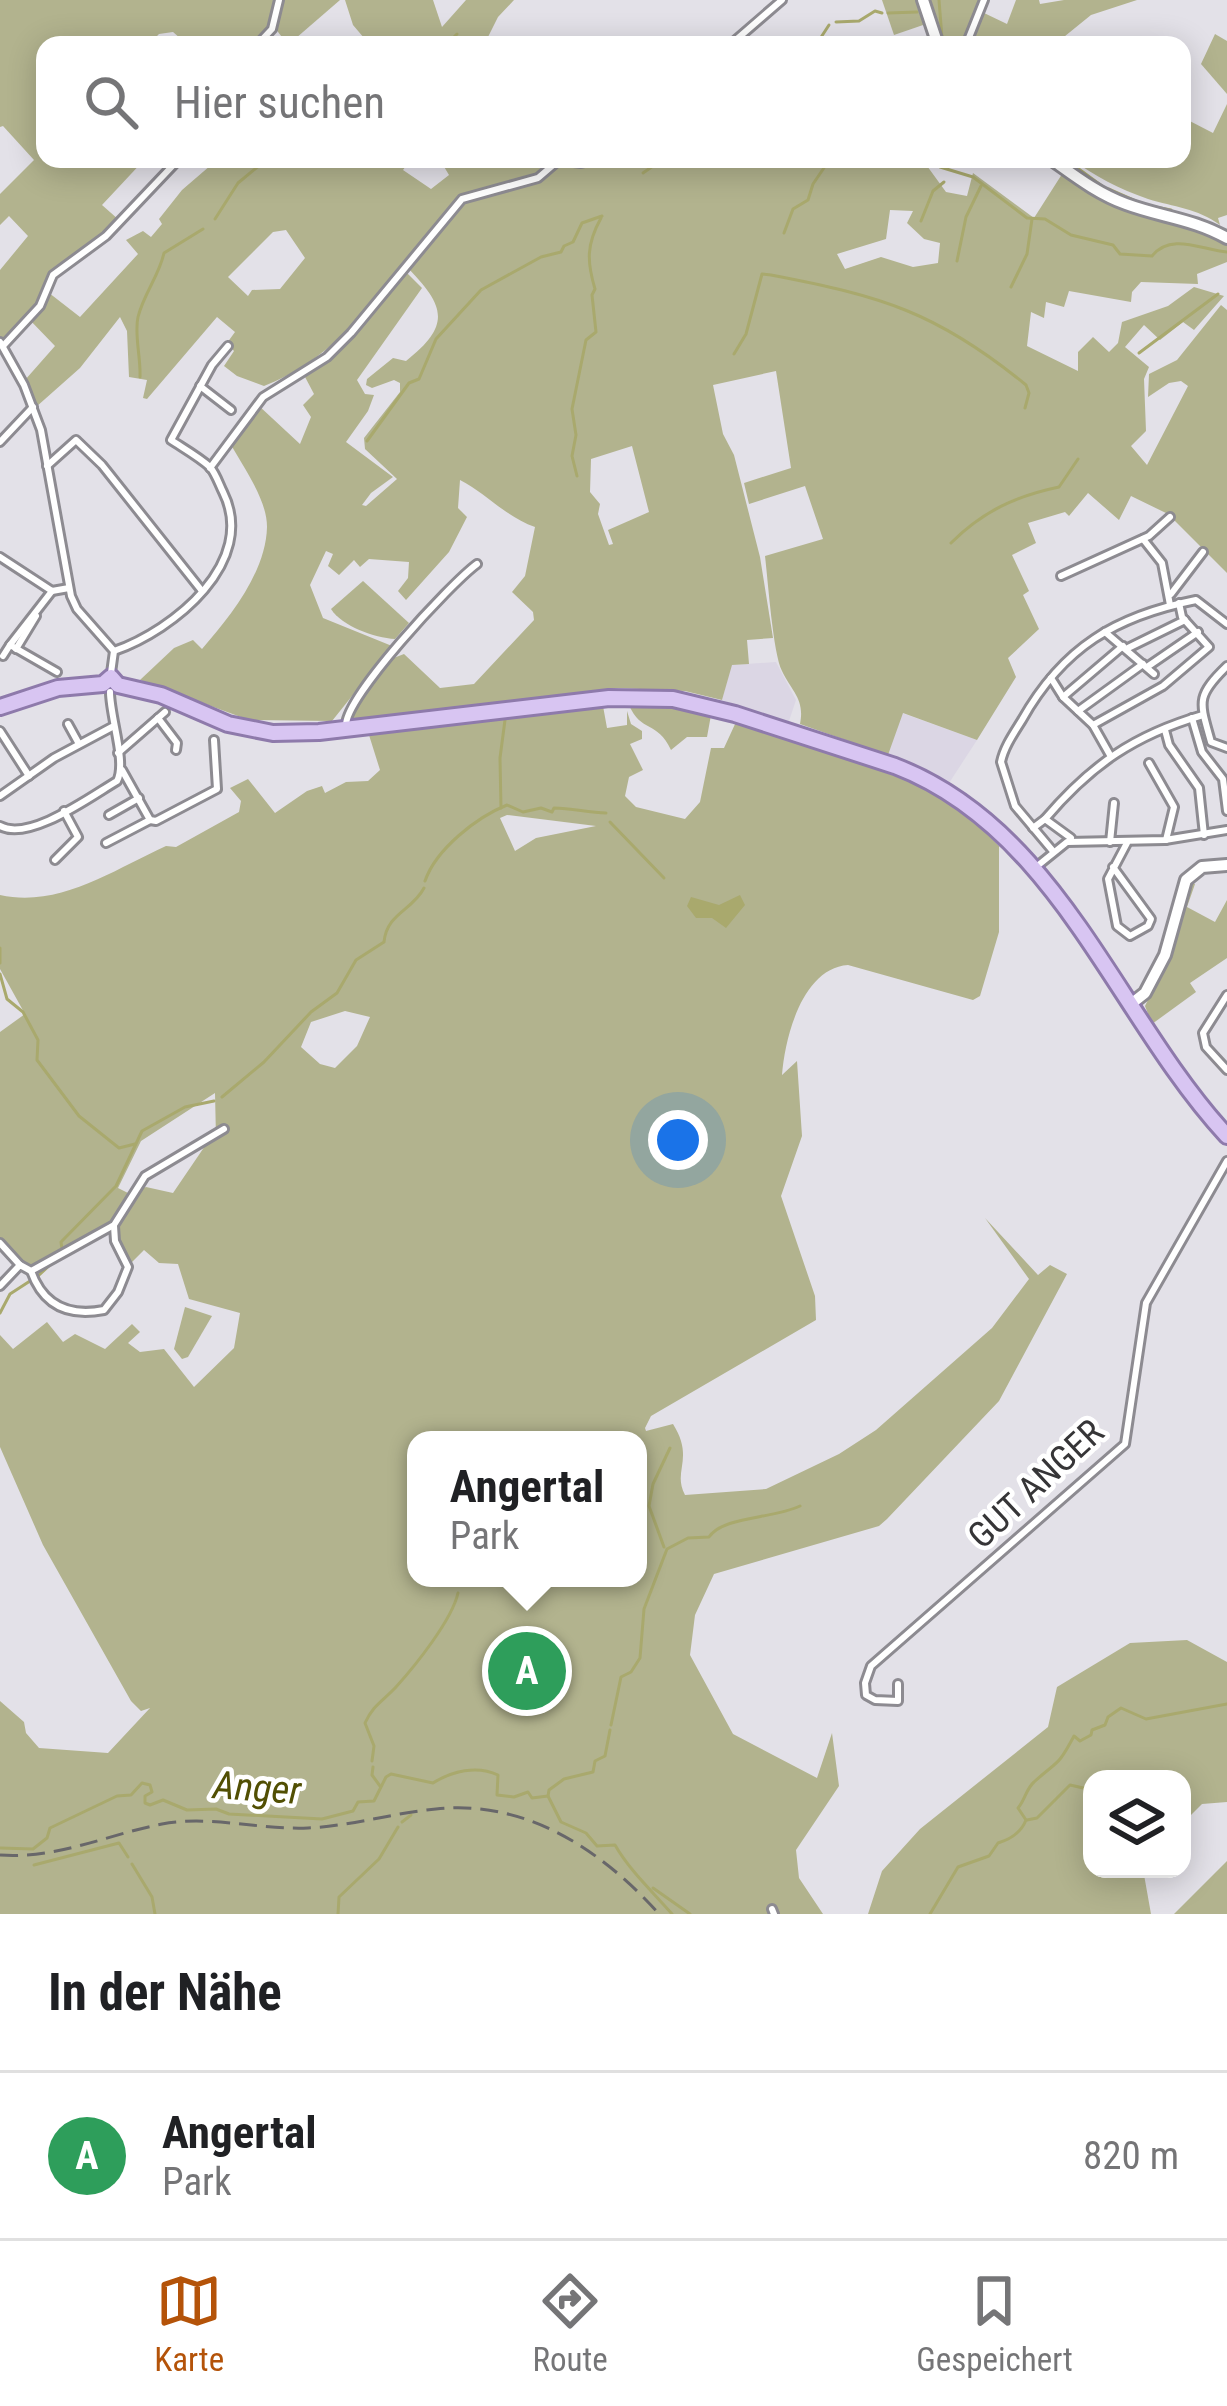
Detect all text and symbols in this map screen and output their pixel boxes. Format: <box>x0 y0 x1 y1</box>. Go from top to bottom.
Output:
search box <box>36 36 1191 168</box>
icon: search <box>78 69 144 135</box>
text: Hier suchen <box>174 76 385 129</box>
your location <box>648 1110 708 1170</box>
street label: GUT ANGER <box>960 1411 1112 1557</box>
popup <box>407 1431 647 1587</box>
text: Angertal <box>450 1460 604 1513</box>
text: Park <box>450 1513 519 1559</box>
pin: A <box>488 1626 566 1716</box>
water label: Anger <box>209 1762 304 1814</box>
map controls <box>1083 1770 1191 1878</box>
button: layers <box>1083 1770 1191 1878</box>
text: In der Nähe <box>48 1963 282 2022</box>
text: Angertal <box>162 2106 317 2159</box>
text: A <box>75 2133 99 2179</box>
text: 820 m <box>1083 2133 1179 2179</box>
text: Park <box>162 2159 232 2205</box>
tab: Karte <box>154 2268 224 2379</box>
tab: Route <box>533 2268 608 2379</box>
tab: Gespeichert <box>916 2268 1073 2379</box>

